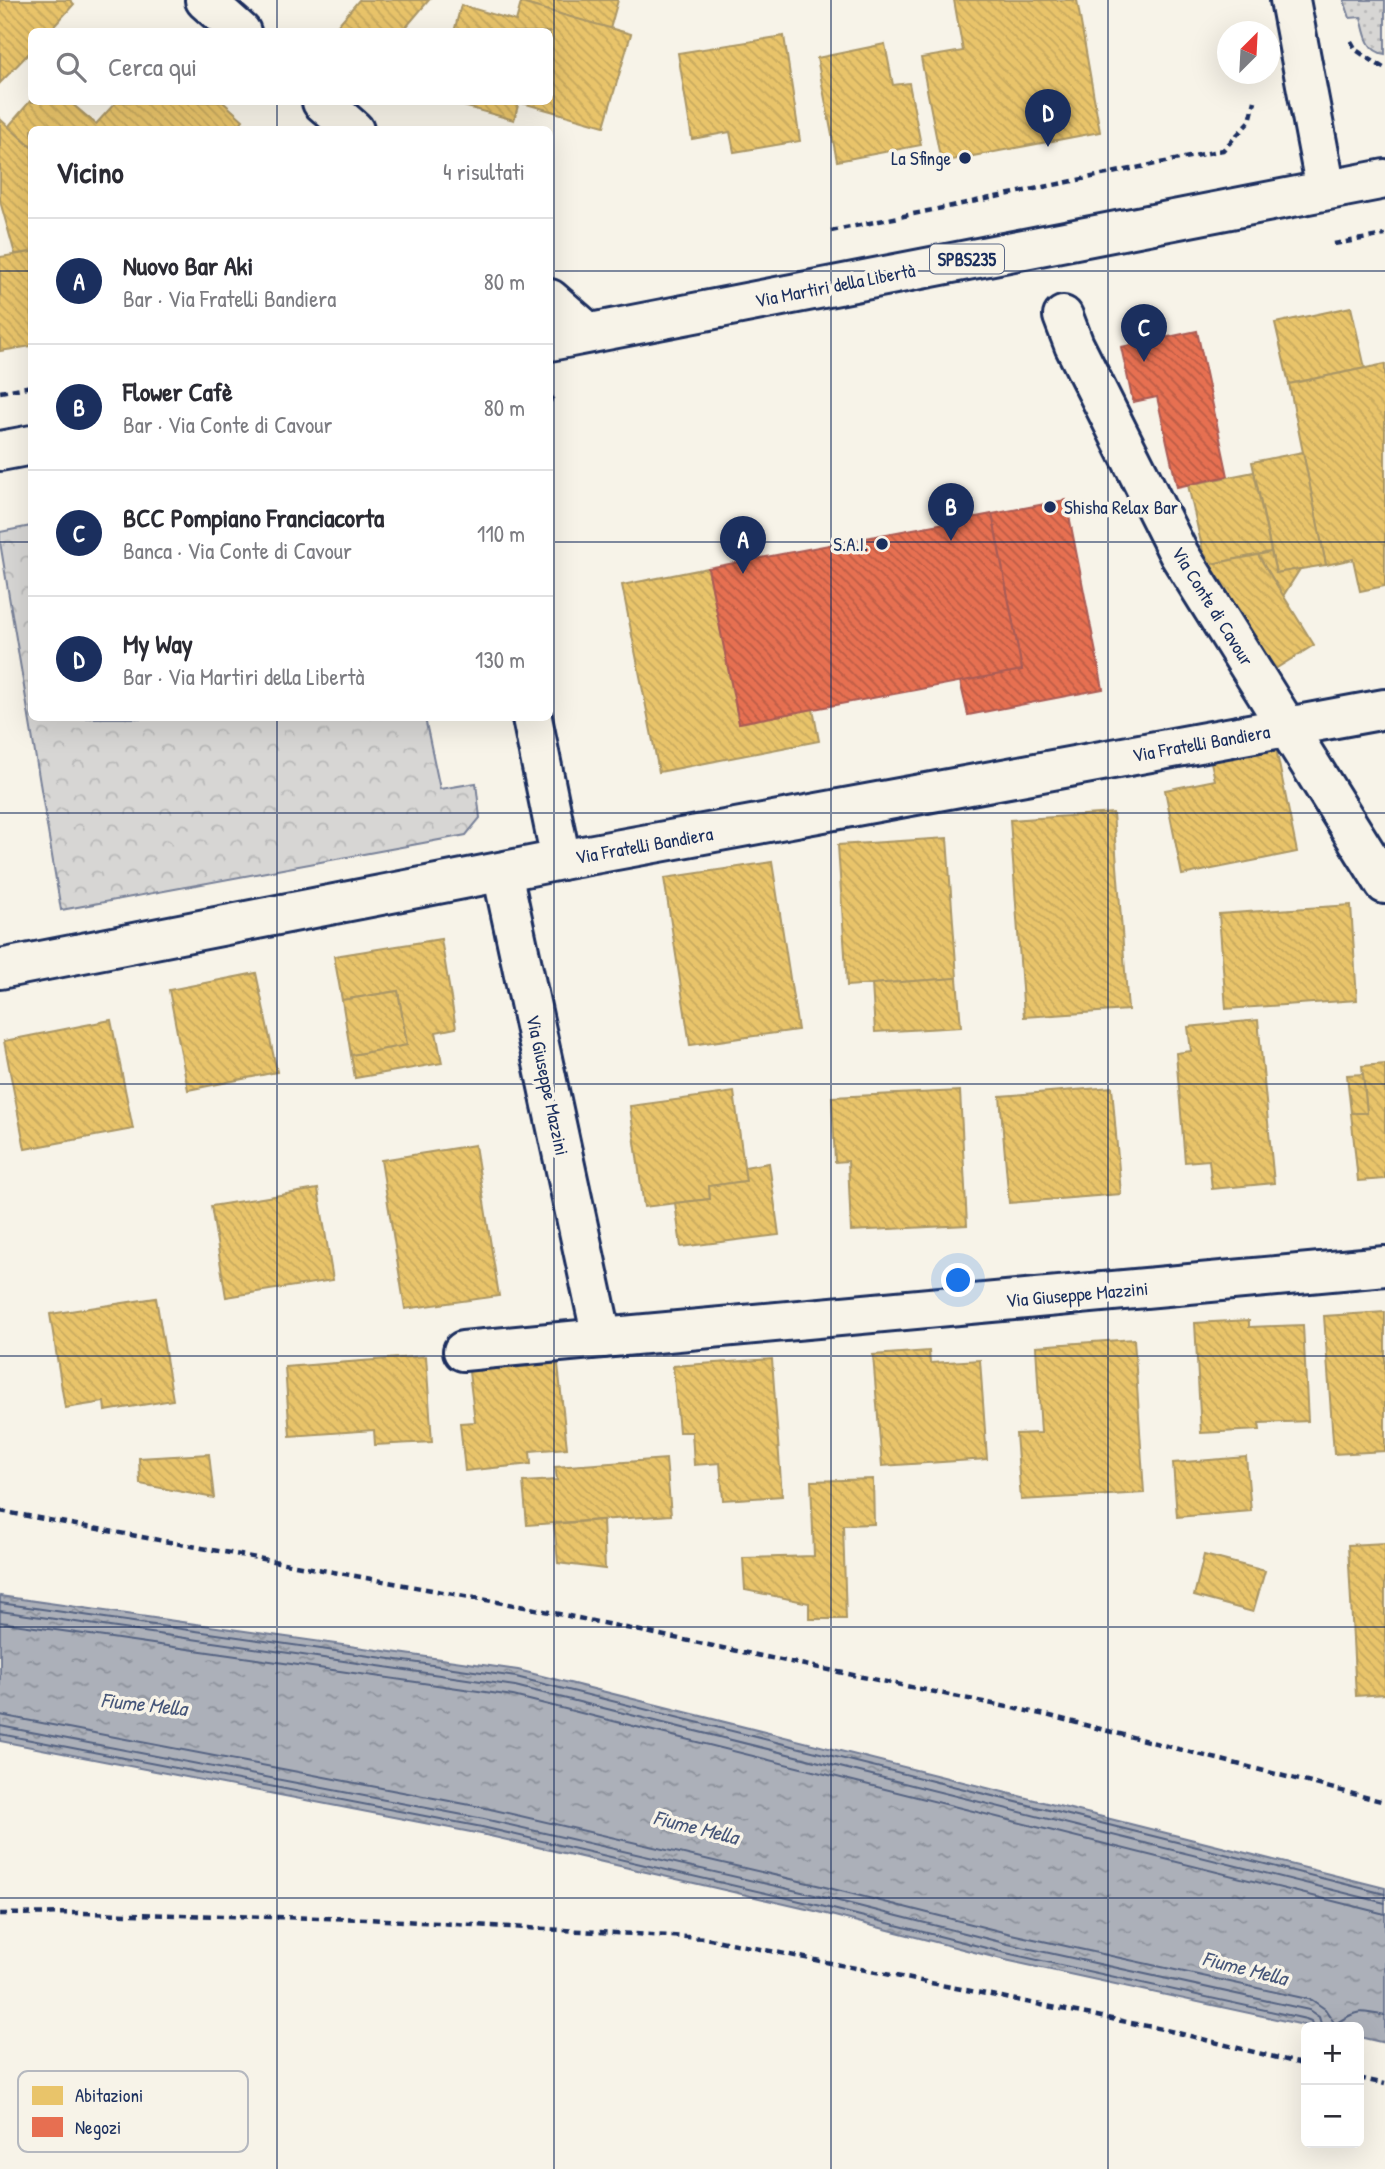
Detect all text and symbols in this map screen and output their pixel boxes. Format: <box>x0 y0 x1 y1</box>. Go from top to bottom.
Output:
north arrow <box>1217 21 1280 84</box>
search box <box>28 28 553 105</box>
icon: search <box>52 48 90 86</box>
text: Cerca qui <box>108 49 197 84</box>
pin: D <box>1025 89 1071 147</box>
place label: La Sfinge <box>891 145 951 171</box>
marker: La Sfinge <box>957 150 973 166</box>
text: Vicino <box>56 152 124 192</box>
text: 4 risultati <box>443 156 525 187</box>
road number: SPBS235 <box>930 244 1004 274</box>
text: Nuovo Bar Aki <box>123 248 253 283</box>
street label: Via Martiri della Libertà <box>753 257 918 313</box>
text: A <box>73 266 85 297</box>
text: 80 m <box>484 266 525 297</box>
text: Bar · Via Fratelli Bandiera <box>123 283 336 314</box>
pin: C <box>1121 304 1167 362</box>
text: Flower Cafè <box>123 374 233 409</box>
text: B <box>73 392 85 423</box>
text: 80 m <box>484 392 525 423</box>
text: Bar · Via Conte di Cavour <box>123 409 332 440</box>
pin: B <box>928 483 974 541</box>
place label: Shisha Relax Bar <box>1064 494 1179 520</box>
marker: Shisha Relax Bar <box>1042 499 1058 515</box>
text: BCC Pompiano Franciacorta <box>123 500 384 535</box>
pin: A <box>720 516 766 574</box>
text: C <box>73 518 85 549</box>
text: 110 m <box>477 518 525 549</box>
place label: S.A.I. <box>833 531 868 557</box>
text: Banca · Via Conte di Cavour <box>123 535 352 566</box>
marker: S.A.I. <box>874 536 890 552</box>
street label: Via Conte di Cavour <box>1166 541 1260 671</box>
text: My Way <box>123 626 193 661</box>
text: D <box>74 644 84 675</box>
text: 130 m <box>475 644 525 675</box>
text: Bar · Via Martiri della Libertà <box>123 661 364 692</box>
street label: Via Fratelli Bandiera <box>1130 718 1272 768</box>
street label: Via Fratelli Bandiera <box>573 820 715 870</box>
street label: Via Giuseppe Mazzini <box>520 1012 576 1158</box>
your location <box>941 1263 975 1297</box>
street label: Via Giuseppe Mazzini <box>1005 1275 1149 1313</box>
water label: Fiume Mella <box>99 1685 191 1723</box>
water label: Fiume Mella <box>650 1802 744 1852</box>
water label: Fiume Mella <box>1199 1943 1293 1993</box>
map controls <box>1301 2022 1364 2148</box>
button: + <box>1301 2022 1364 2085</box>
legend <box>18 2071 248 2152</box>
text: Abitazioni <box>75 2082 143 2108</box>
button: − <box>1301 2085 1364 2148</box>
text: Negozi <box>75 2114 121 2140</box>

